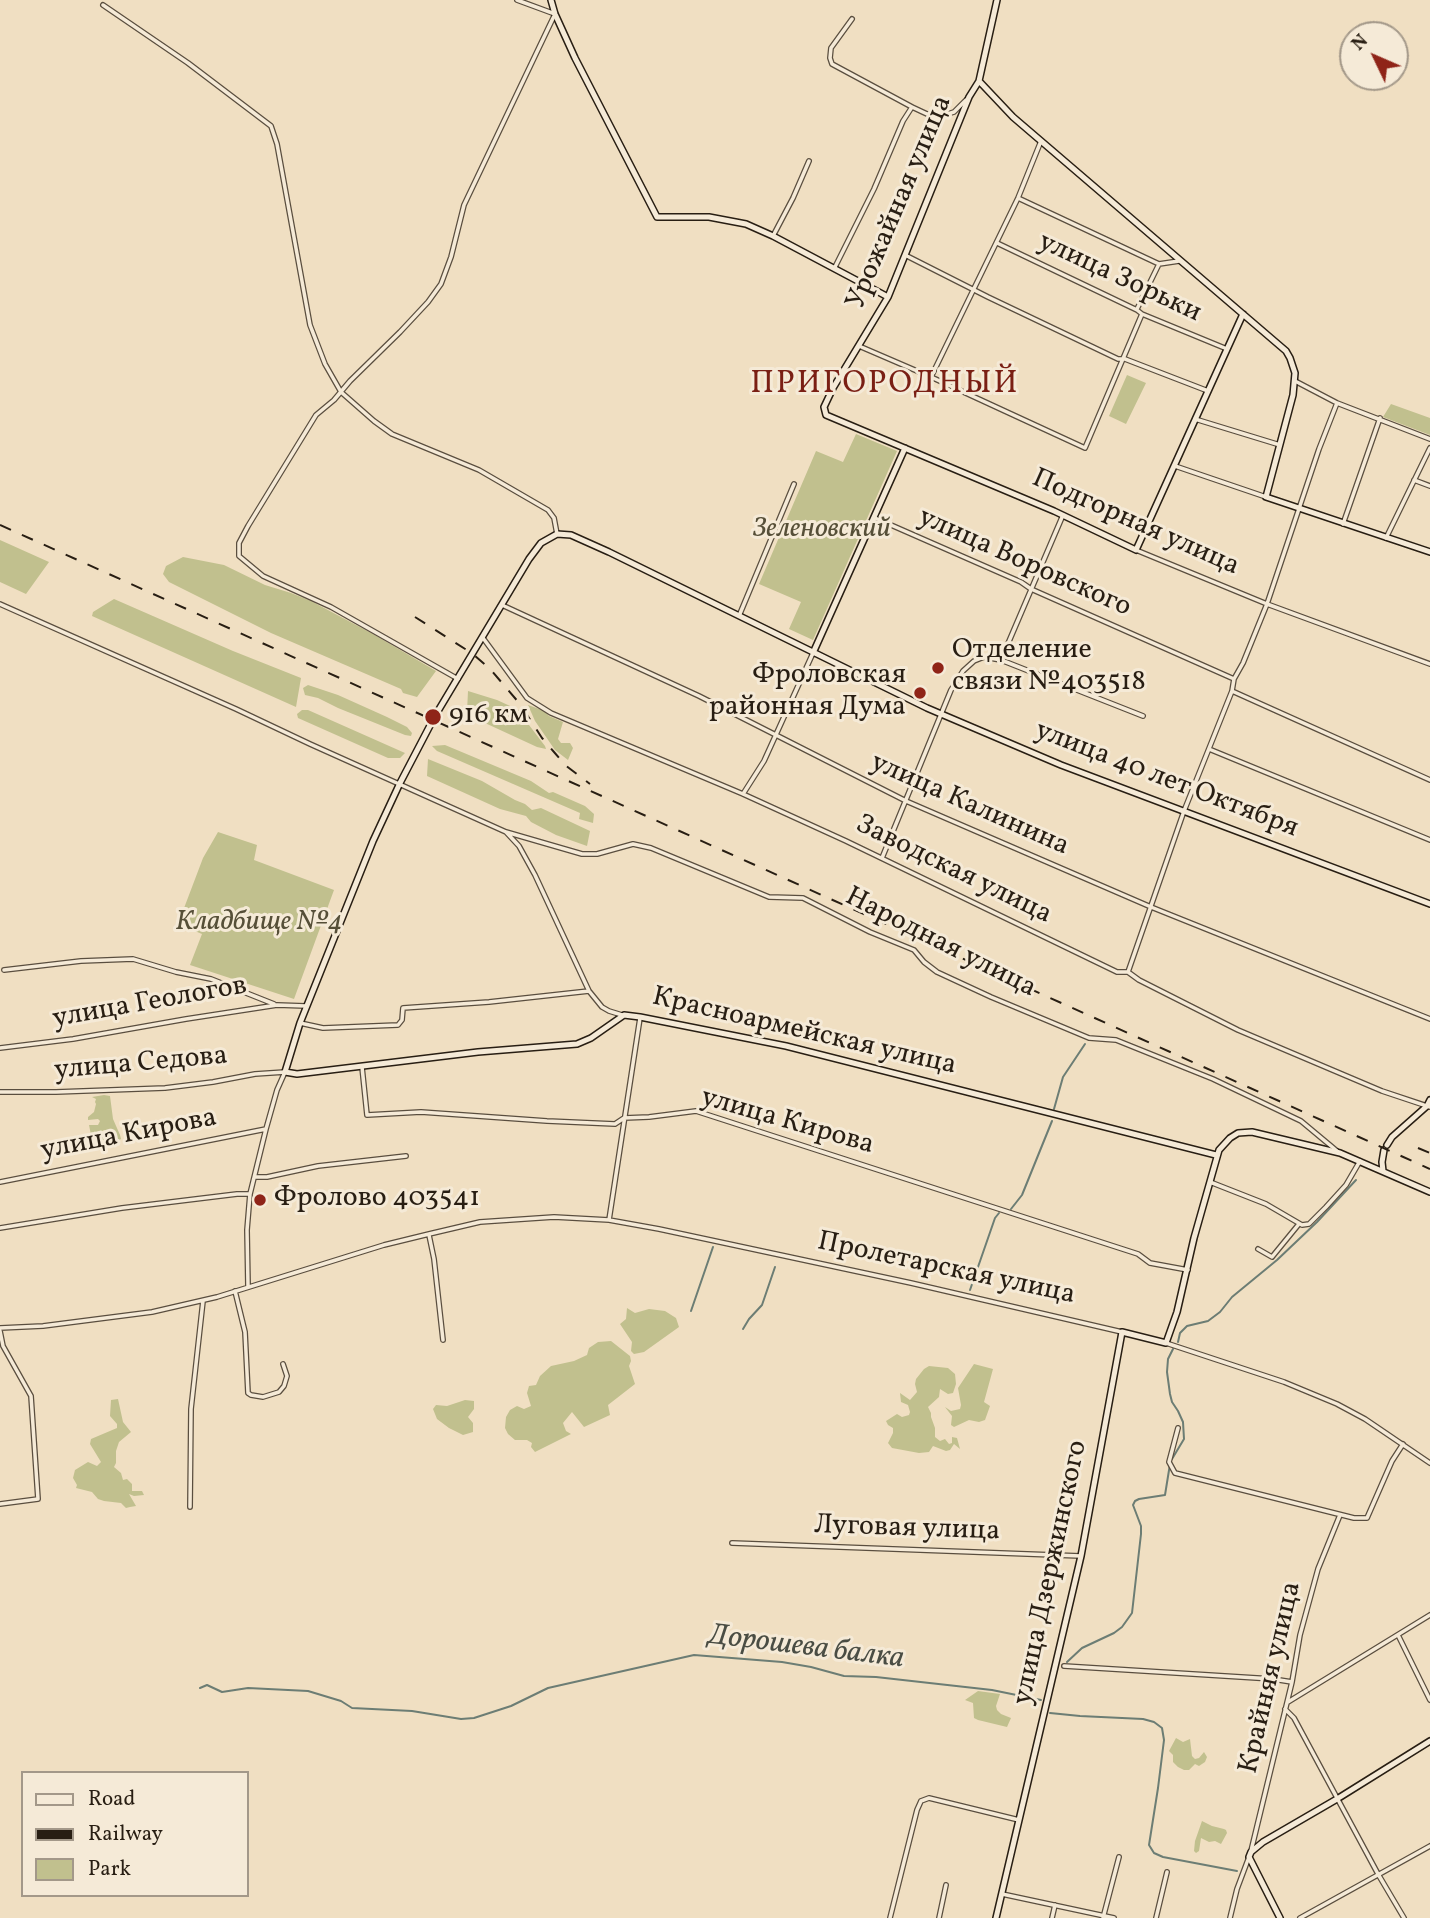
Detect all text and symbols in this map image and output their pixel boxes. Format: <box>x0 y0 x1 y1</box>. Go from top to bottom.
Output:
north arrow <box>1339 21 1409 91</box>
text: N <box>1346 29 1374 57</box>
street label: Урожайная улица <box>841 91 961 315</box>
street label: улица Зорьки <box>1032 227 1206 331</box>
district label: ПРИГОРОДНЫЙ <box>752 367 1018 405</box>
street label: Подгорная улица <box>1026 463 1244 585</box>
street label: улица Воровского <box>912 502 1136 626</box>
park label: Зеленовский <box>753 514 891 548</box>
place label: Отделение связи №403518 <box>952 635 1146 701</box>
place label: Фроловская районная Дума <box>709 660 906 726</box>
marker: Отделение связи №403518 <box>930 660 946 676</box>
marker: Фроловская районная Дума <box>912 685 928 701</box>
place label: 916 км <box>449 700 528 734</box>
marker: 916 км <box>423 707 443 727</box>
street label: улица 40 лет Октября <box>1030 715 1302 847</box>
street label: улица Калинина <box>864 747 1074 865</box>
street label: Заводская улица <box>849 809 1057 933</box>
street label: Народная улица <box>839 881 1041 1007</box>
park label: Кладбище №4 <box>175 907 343 941</box>
street label: улица Геологов <box>50 970 250 1038</box>
street label: Красноармейская улица <box>649 982 959 1084</box>
street label: улица Седова <box>53 1041 229 1089</box>
street label: улица Кирова <box>696 1082 878 1164</box>
street label: улица Кирова <box>38 1102 220 1170</box>
place label: Фролово 403541 <box>274 1183 480 1217</box>
marker: Фролово 403541 <box>252 1192 268 1208</box>
street label: Пролетарская улица <box>814 1226 1078 1314</box>
street label: улица Дзержинского <box>1008 1438 1096 1708</box>
street label: Луговая улица <box>813 1510 1001 1550</box>
street label: Крайняя улица <box>1234 1579 1310 1777</box>
water label: Дорошева балка <box>706 1619 906 1679</box>
legend <box>21 1771 248 1897</box>
text: Road <box>88 1785 135 1814</box>
text: Railway <box>88 1820 163 1849</box>
text: Park <box>88 1855 131 1884</box>

